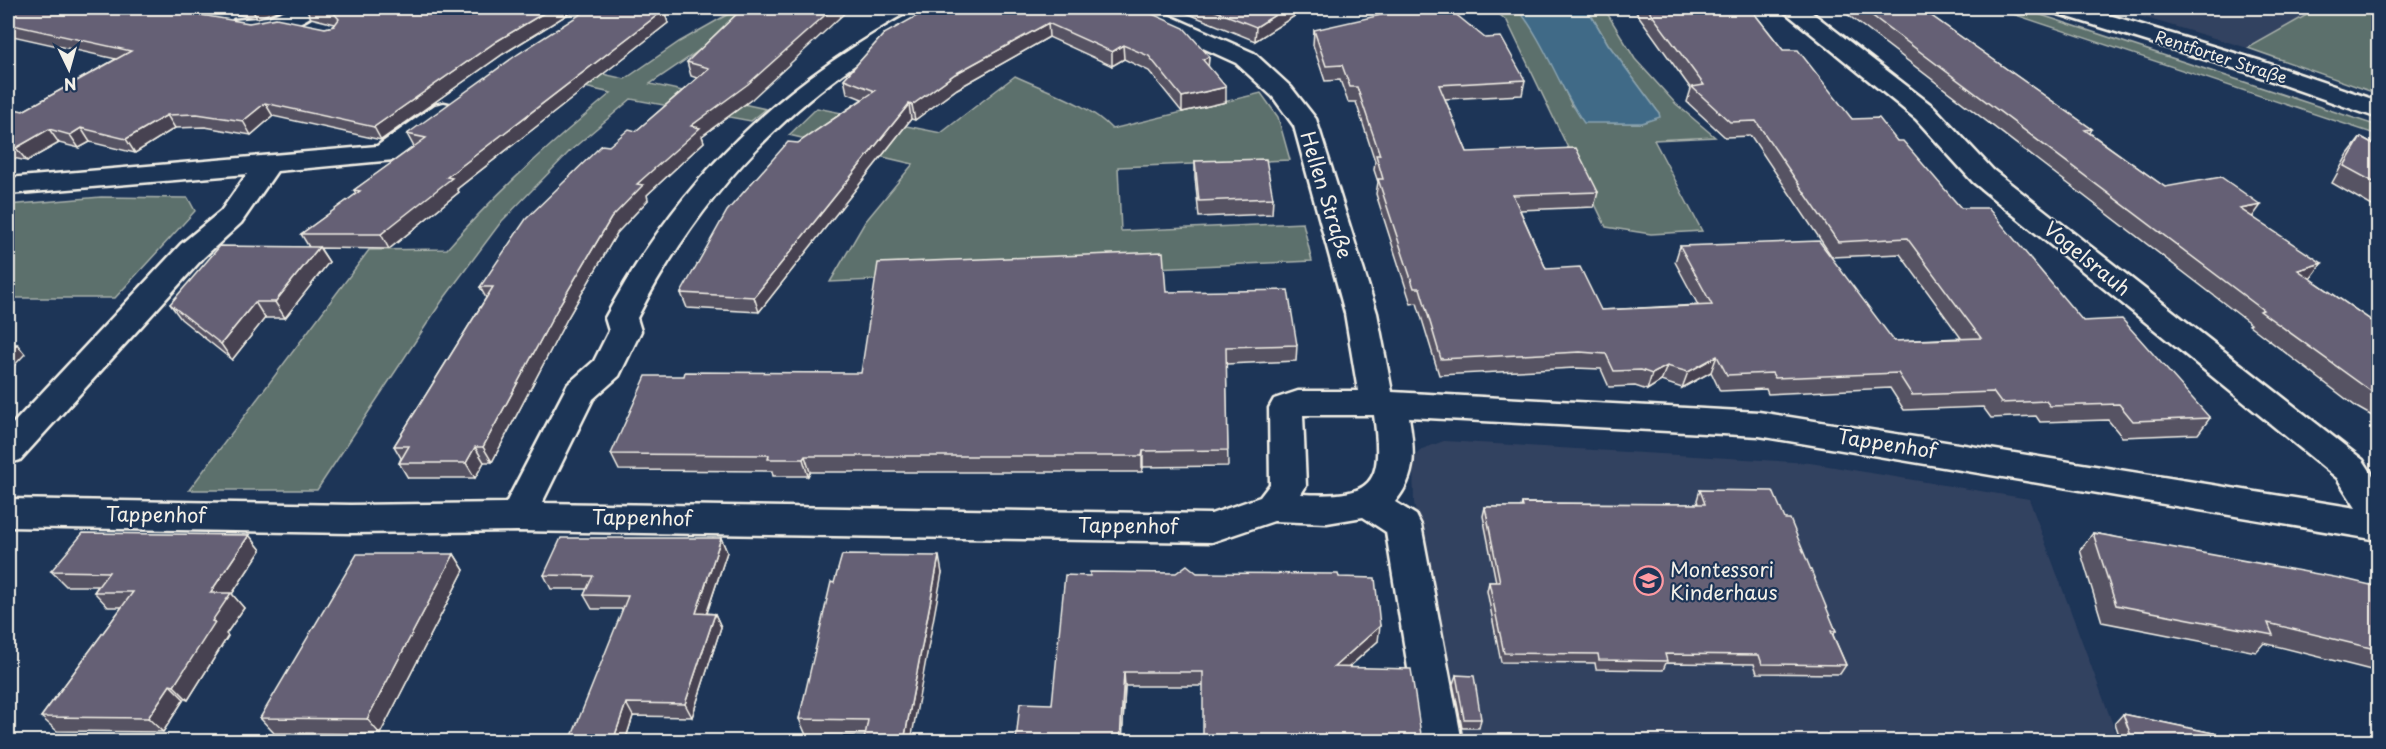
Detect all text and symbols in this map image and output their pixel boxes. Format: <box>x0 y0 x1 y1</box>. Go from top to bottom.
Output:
street label: Rentforter Straße <box>2152 23 2290 89</box>
north arrow <box>39 39 99 99</box>
text: N <box>63 72 78 97</box>
street label: Hellen Straße <box>1293 127 1361 262</box>
street label: Vogelsrauh <box>2038 214 2138 303</box>
street label: Tappenhof <box>1835 420 1940 466</box>
street label: Tappenhof <box>106 498 208 530</box>
street label: Tappenhof <box>592 501 694 533</box>
street label: Tappenhof <box>1078 509 1180 541</box>
place label: Montessori Kinderhaus <box>1670 554 1778 607</box>
school or university icon: Montessori Kinderhaus <box>1633 565 1665 597</box>

